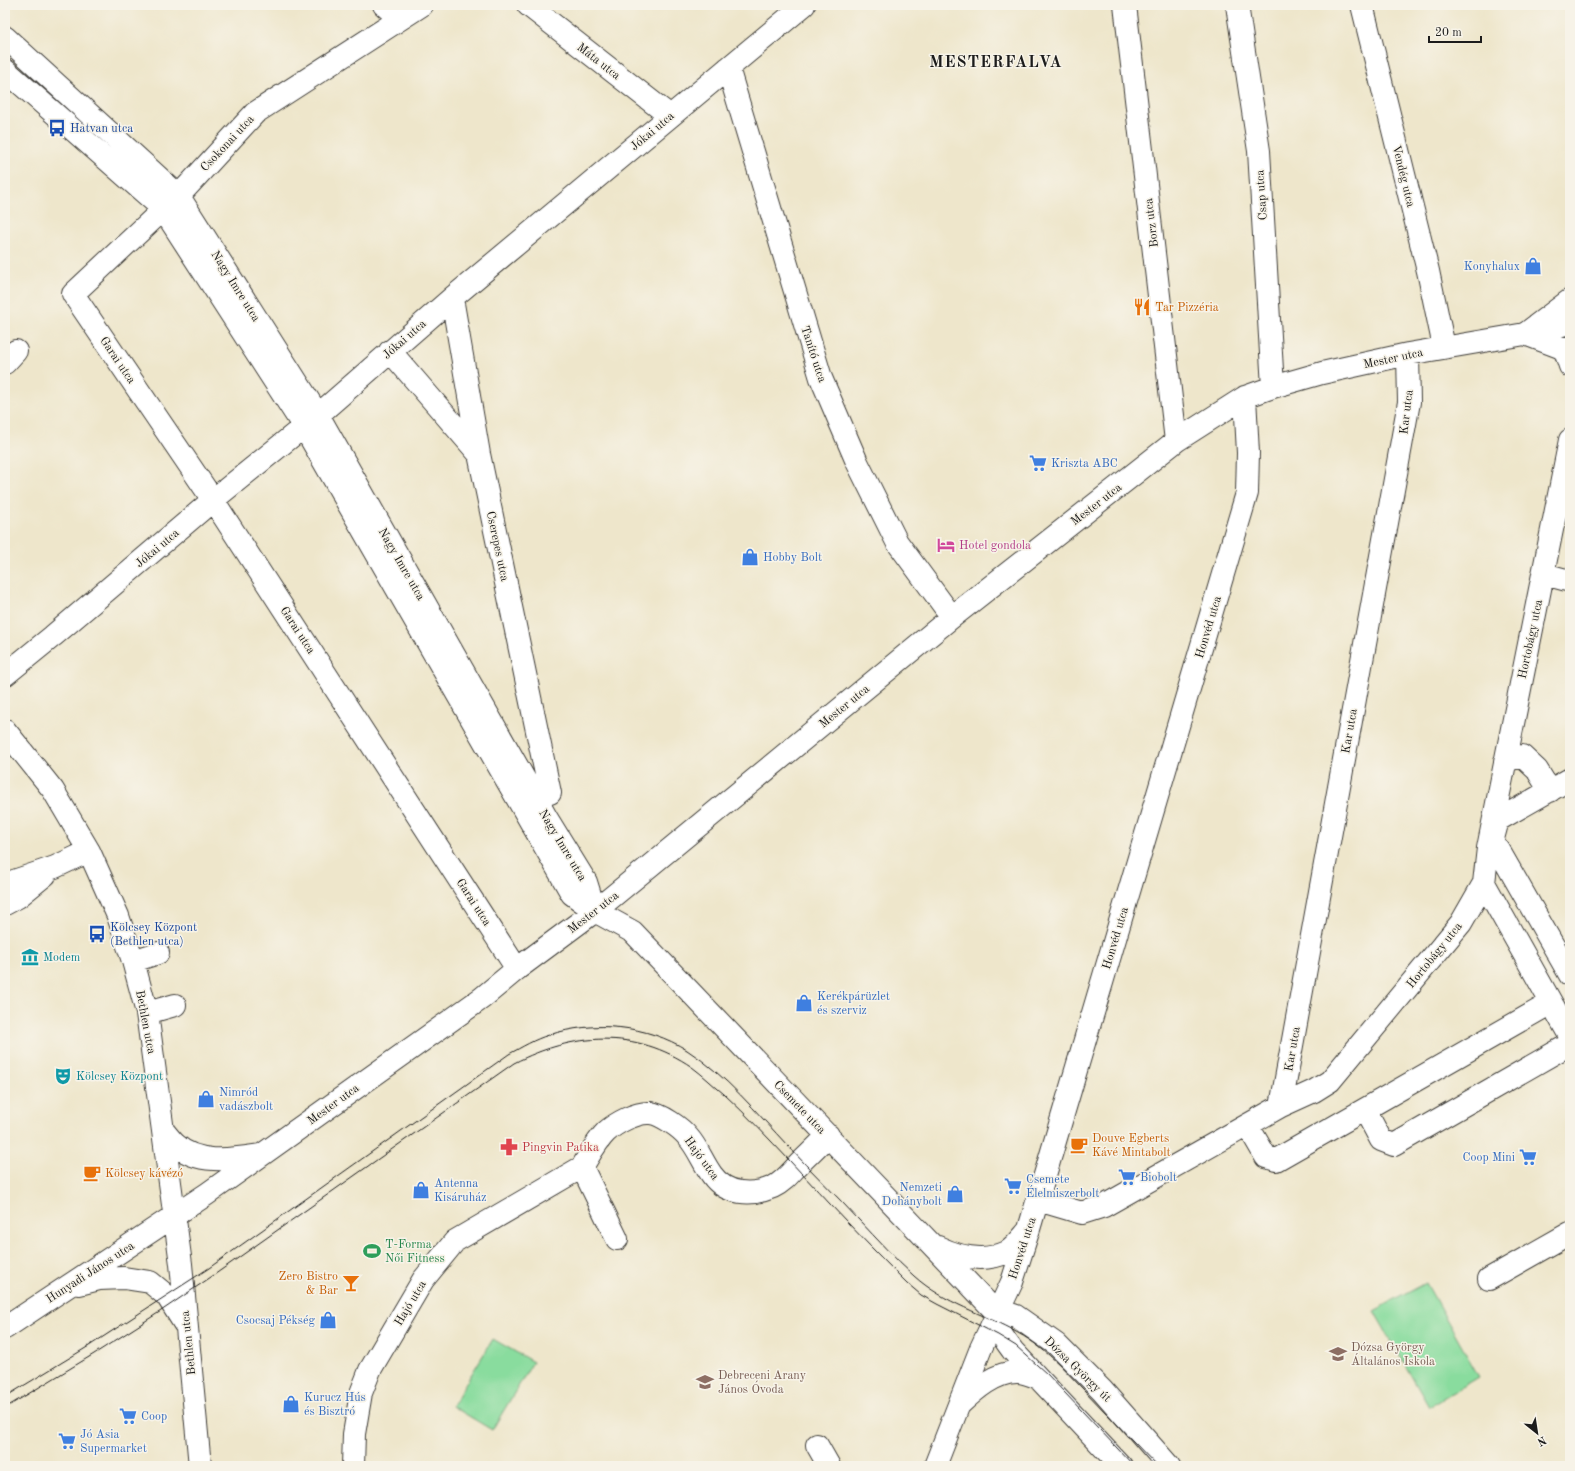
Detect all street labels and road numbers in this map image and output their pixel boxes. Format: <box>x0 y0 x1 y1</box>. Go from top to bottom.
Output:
street label: Máta utca <box>574 41 622 82</box>
street label: Jókai utca <box>628 110 677 153</box>
street label: Csokonai utca <box>199 113 257 174</box>
street label: Vendég utca <box>1390 144 1417 209</box>
street label: Csap utca <box>1254 169 1270 221</box>
street label: Borz utca <box>1143 197 1161 248</box>
street label: Nagy Imre utca <box>209 249 262 324</box>
street label: Jókai utca <box>381 318 429 362</box>
street label: Tanító utca <box>798 324 828 384</box>
street label: Garai utca <box>97 335 137 386</box>
street label: Mester utca <box>1362 347 1424 371</box>
street label: Kar utca <box>1398 389 1416 435</box>
street label: Mester utca <box>1069 481 1124 528</box>
street label: Cserepes utca <box>484 510 510 582</box>
street label: Nagy Imre utca <box>376 526 427 603</box>
street label: Jókai utca <box>133 527 182 570</box>
street label: Honvéd utca <box>1194 595 1224 660</box>
street label: Hortobágy utca <box>1517 599 1545 680</box>
street label: Garai utca <box>277 605 317 656</box>
street label: Mester utca <box>817 683 872 730</box>
street label: Kar utca <box>1340 708 1360 754</box>
street label: Nagy Imre utca <box>536 808 588 883</box>
street label: Garai utca <box>453 877 493 928</box>
street label: Mester utca <box>566 889 621 936</box>
street label: Honvéd utca <box>1101 906 1131 971</box>
street label: Hortobágy utca <box>1405 921 1465 991</box>
street label: Bethlen utca <box>133 989 157 1055</box>
street label: Kar utca <box>1283 1026 1303 1072</box>
street label: Csemete utca <box>771 1079 827 1137</box>
street label: Mester utca <box>306 1082 362 1127</box>
street label: Hajó utca <box>682 1135 721 1183</box>
street label: Honvéd utca <box>1007 1216 1039 1281</box>
street label: Hunyadi János utca <box>44 1240 137 1306</box>
street label: Hajó utca <box>393 1279 429 1328</box>
street label: Bethlen utca <box>180 1310 198 1376</box>
street label: Dózsa György út <box>1042 1335 1113 1404</box>

